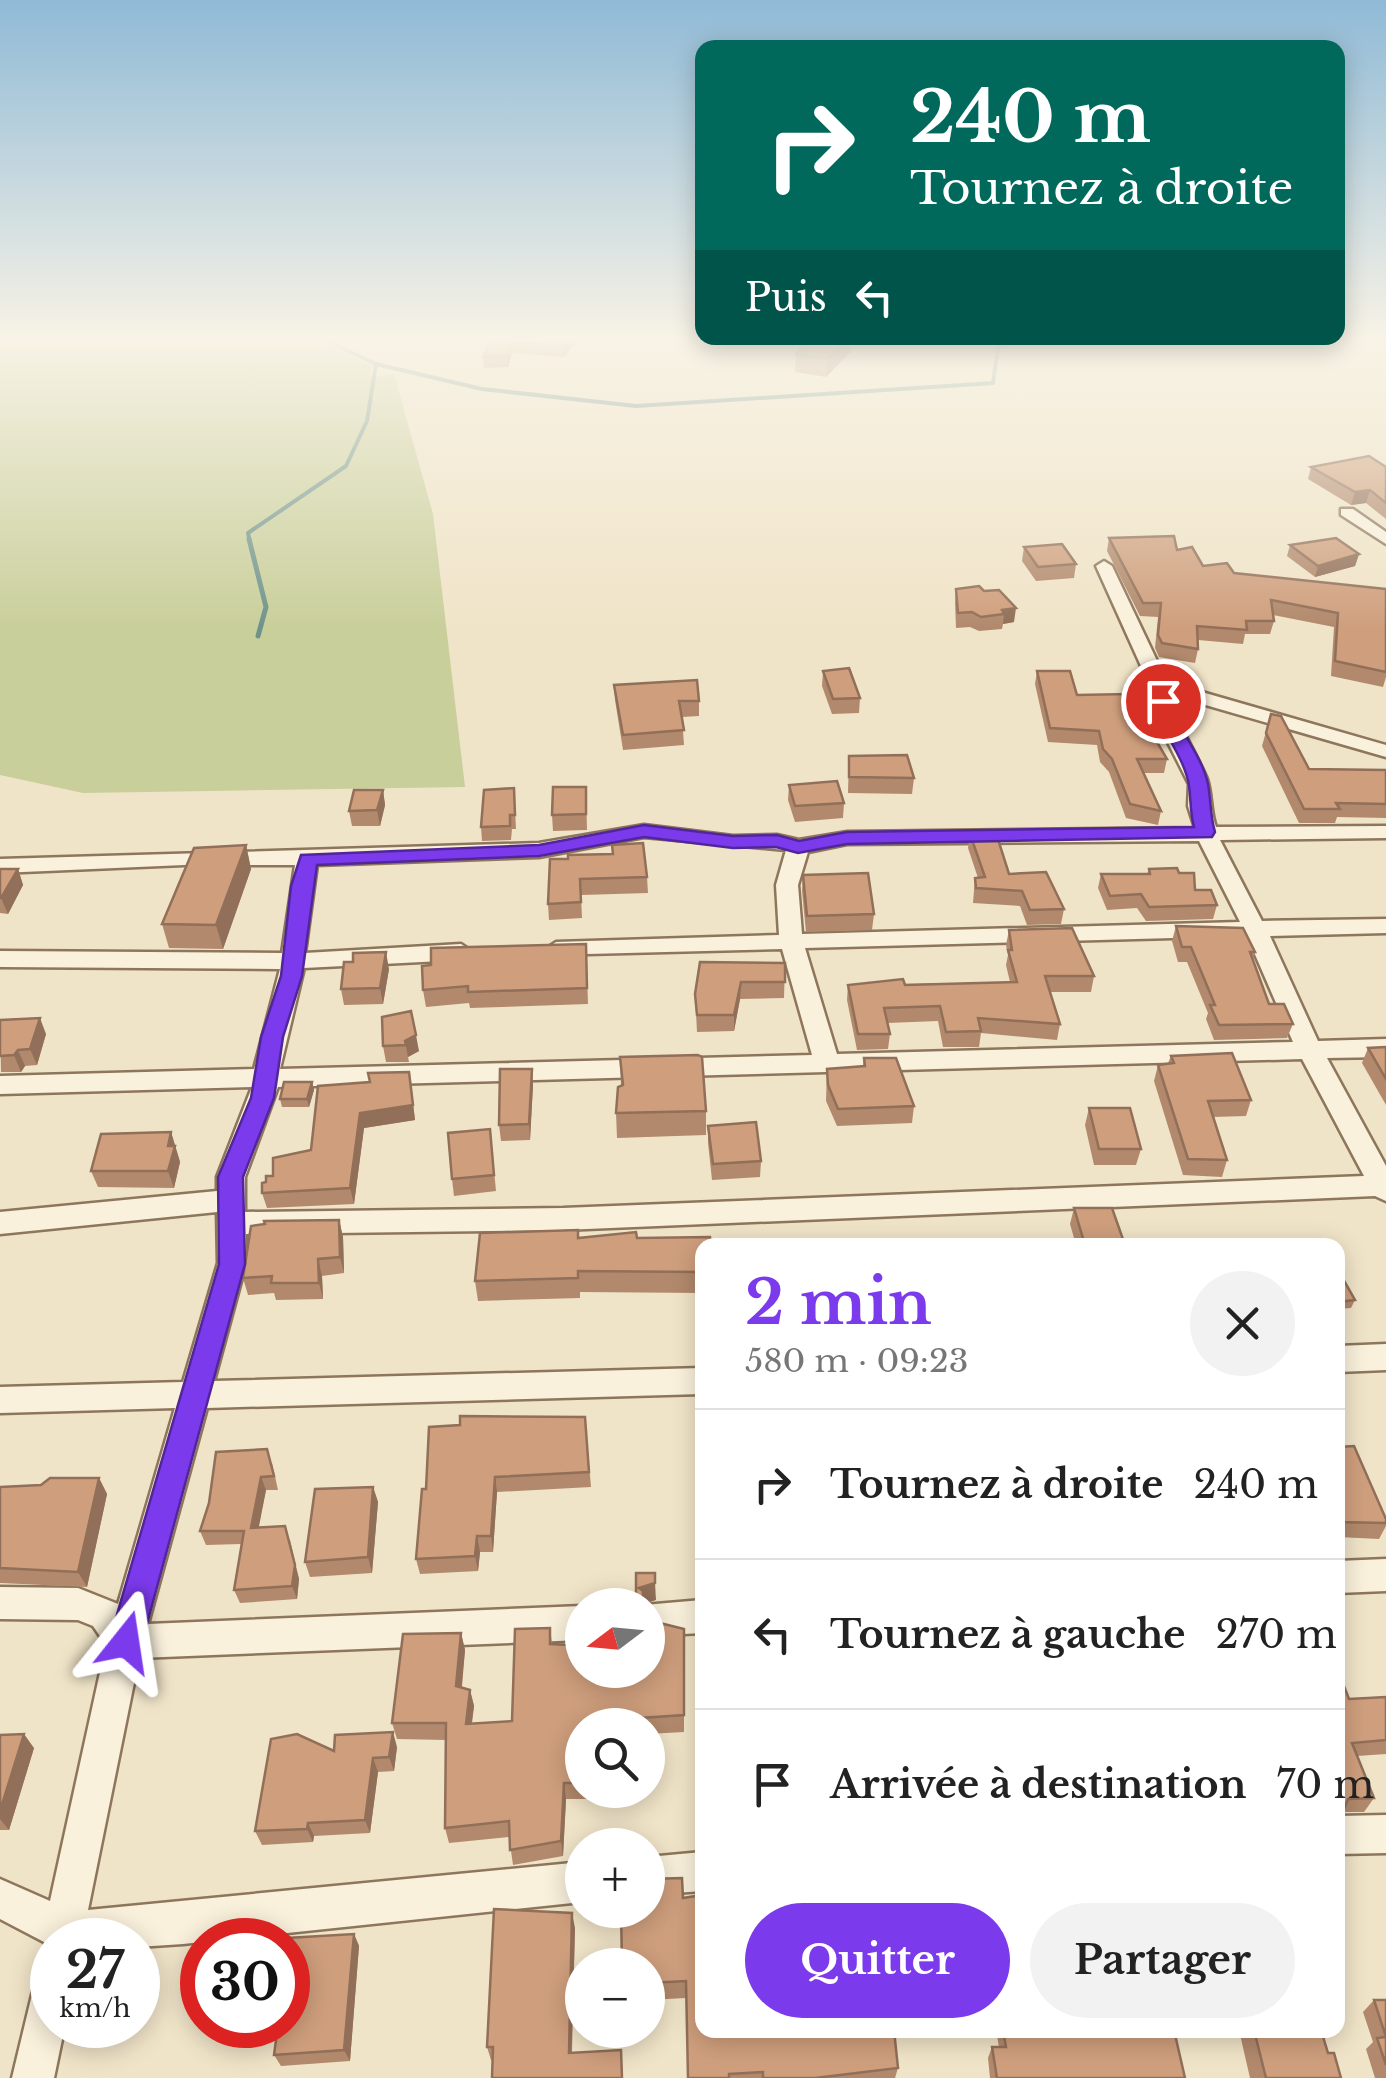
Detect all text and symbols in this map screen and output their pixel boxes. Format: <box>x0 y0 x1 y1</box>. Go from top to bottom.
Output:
text: 240 m <box>910 74 1151 161</box>
icon: right <box>745 80 875 210</box>
text: Tournez à droite <box>910 160 1293 216</box>
icon: left <box>847 270 902 325</box>
text: Puis <box>745 274 827 321</box>
pin <box>1121 659 1206 744</box>
icon: arrive <box>1136 674 1191 729</box>
text: 2 min <box>745 1266 932 1340</box>
button: close <box>1190 1271 1295 1376</box>
text: 580 m · 09:23 <box>745 1341 968 1381</box>
icon: right <box>745 1457 800 1512</box>
text: Tournez à droite <box>830 1461 1163 1508</box>
text: 240 m <box>1193 1461 1318 1508</box>
north arrow <box>565 1588 665 1688</box>
map controls <box>565 1588 665 2048</box>
position arrow <box>74 1590 178 1694</box>
icon: left <box>745 1607 800 1662</box>
text: Tournez à gauche <box>830 1611 1186 1658</box>
text: 270 m <box>1216 1611 1337 1658</box>
button: search <box>565 1708 665 1808</box>
icon: arrive <box>745 1757 800 1812</box>
text: Arrivée à destination <box>830 1761 1246 1808</box>
text: 70 m <box>1276 1761 1374 1808</box>
button: + <box>565 1828 665 1928</box>
button: Quitter <box>745 1903 1010 2018</box>
button: Partager <box>1030 1903 1295 2018</box>
speed limit sign: 30 <box>180 1918 310 2048</box>
text: 27 <box>66 1939 124 2002</box>
button: − <box>565 1948 665 2048</box>
text: km/h <box>60 1993 130 2024</box>

